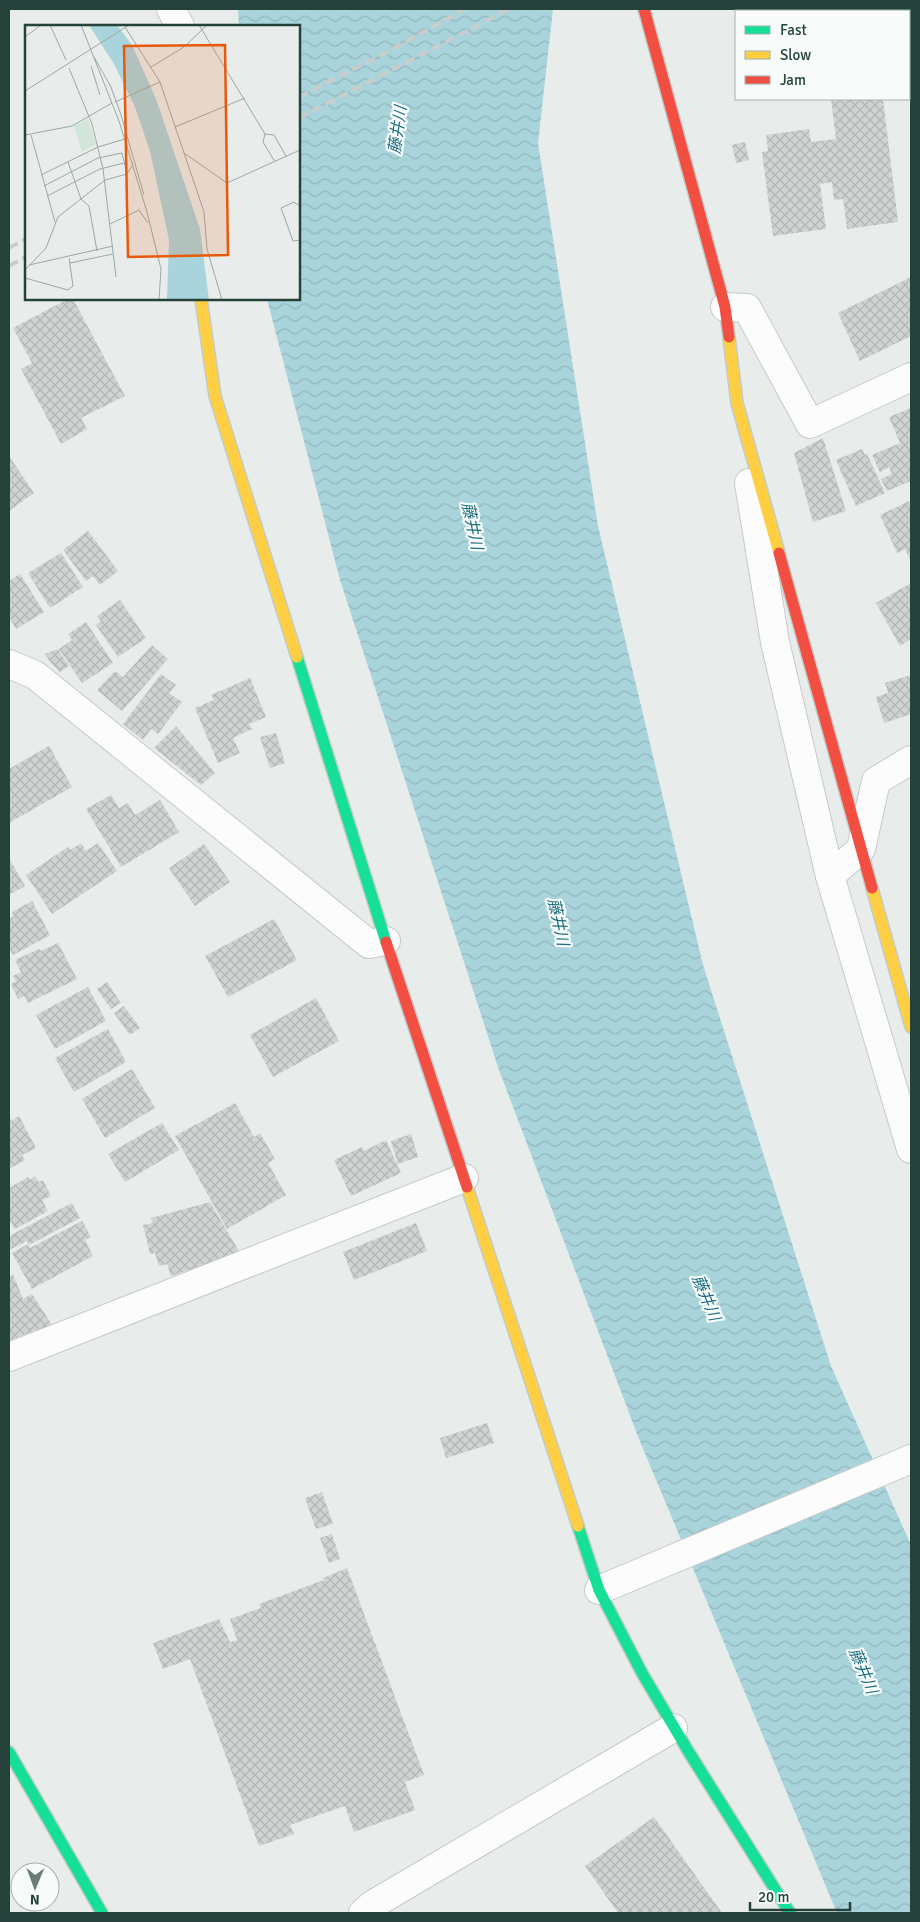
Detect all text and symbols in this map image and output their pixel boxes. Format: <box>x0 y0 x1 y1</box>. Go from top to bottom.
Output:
legend <box>735 10 910 100</box>
text: Fast <box>780 21 807 39</box>
inset map <box>25 25 300 300</box>
text: Slow <box>780 46 811 64</box>
text: Jam <box>780 71 806 89</box>
water label: 藤井川 <box>385 103 412 155</box>
water label: 藤井川 <box>457 500 487 554</box>
water label: 藤井川 <box>543 896 573 950</box>
water label: 藤井川 <box>687 1272 725 1326</box>
water label: 藤井川 <box>844 1645 882 1699</box>
north arrow <box>10 1862 60 1912</box>
scale bar <box>750 1880 850 1912</box>
text: 20 m <box>758 1888 789 1906</box>
text: N <box>30 1891 40 1908</box>

